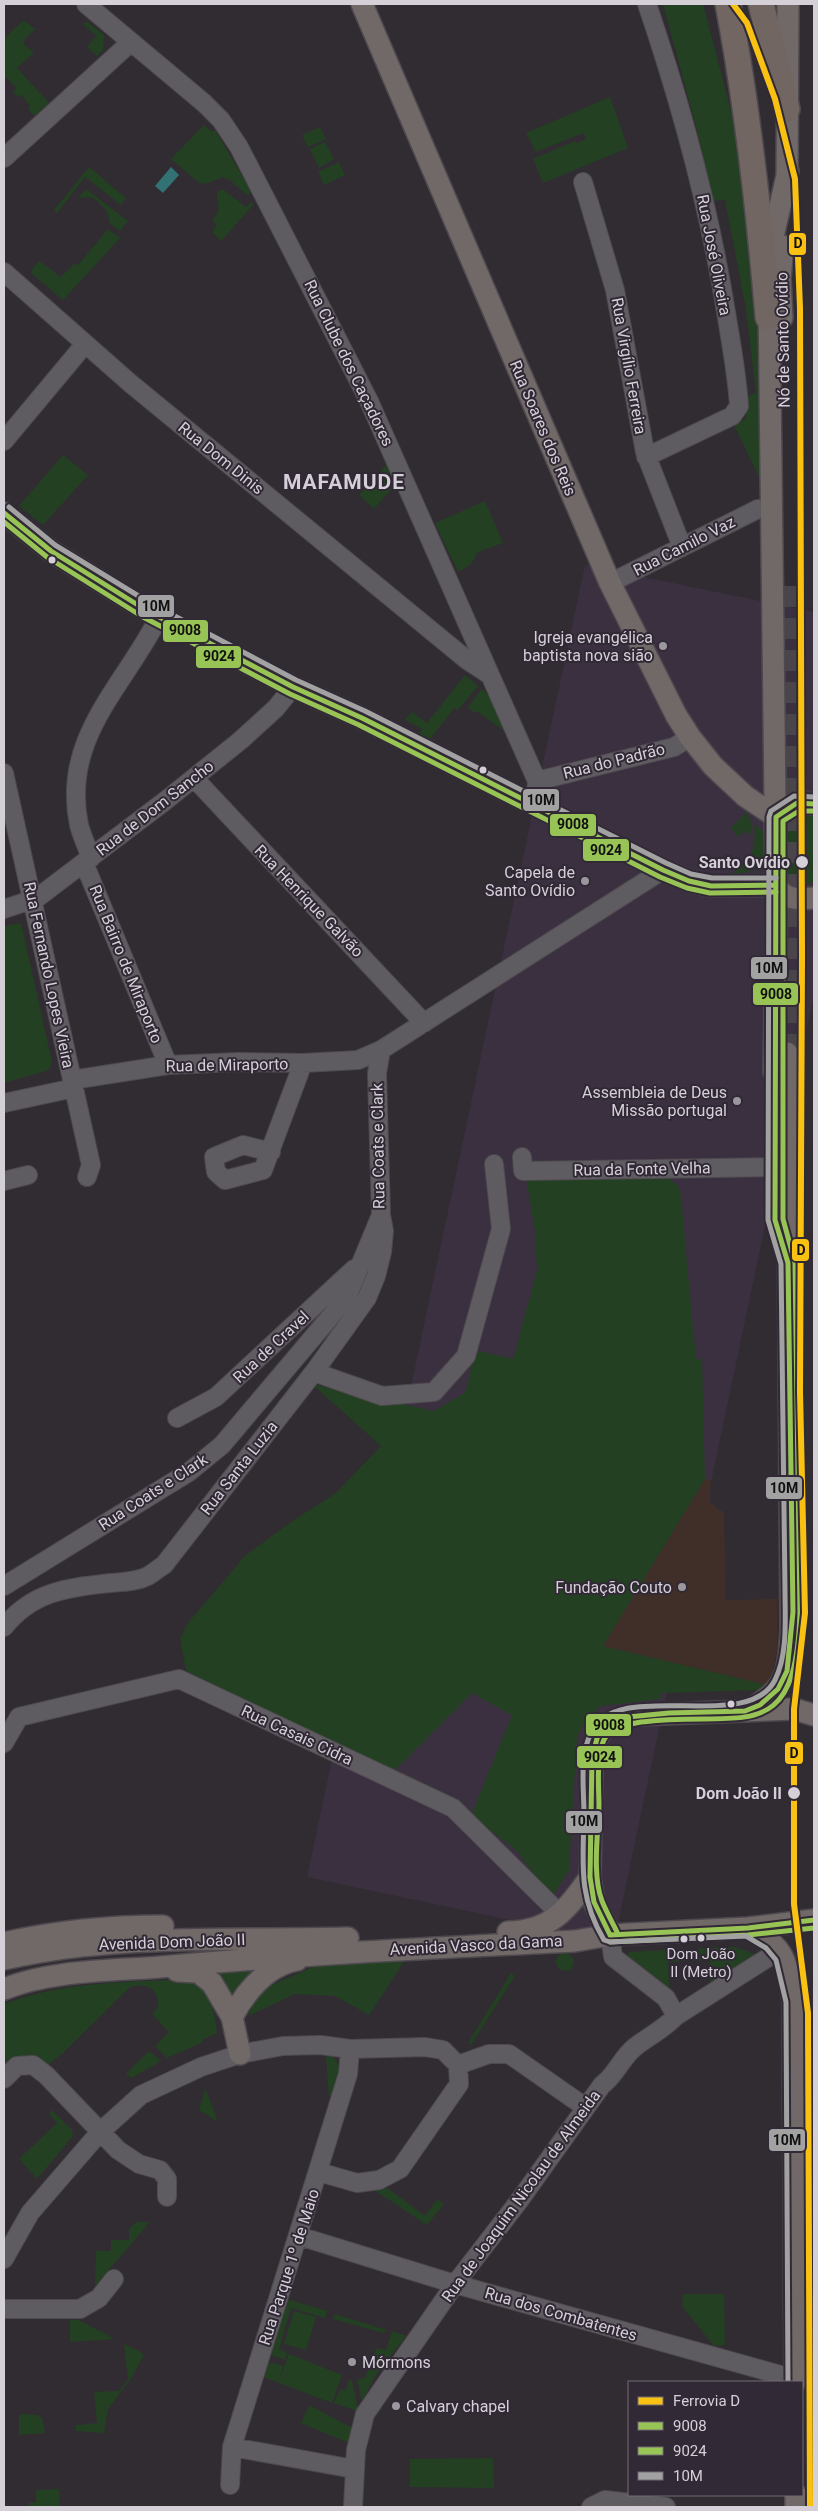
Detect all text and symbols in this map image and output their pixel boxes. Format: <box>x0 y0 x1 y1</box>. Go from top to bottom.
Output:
street label: Rua José Oliveira <box>693 193 735 317</box>
line badge: D <box>788 232 807 256</box>
text: D <box>793 235 803 251</box>
street label: Nó de Santo Ovídio <box>772 272 794 408</box>
street label: Rua Clube dos Caçadores <box>300 277 398 449</box>
street label: Rua Virgílio Ferreira <box>608 296 650 436</box>
street label: Rua Soares dos Reis <box>506 357 580 499</box>
street label: Rua Dom Dinis <box>174 418 268 498</box>
district label: MAFAMUDE <box>283 470 405 494</box>
street label: Rua Camilo Vaz <box>630 512 738 580</box>
unlabelled marker <box>47 555 57 565</box>
line badge: 10M <box>137 594 175 618</box>
text: 10M <box>142 598 170 614</box>
line badge: 9008 <box>162 619 209 643</box>
text: 9008 <box>169 622 201 638</box>
place label: Igreja evangélica baptista nova sião <box>523 628 653 665</box>
marker: Igreja evangélica baptista nova sião <box>657 640 669 652</box>
line badge: 9024 <box>195 645 242 669</box>
text: 9024 <box>203 648 235 664</box>
street label: Rua do Padrão <box>561 739 667 783</box>
street label: Rua de Dom Sancho <box>92 756 218 860</box>
unlabelled marker <box>478 765 488 775</box>
line badge: 10M <box>522 788 560 812</box>
text: 10M <box>527 792 555 808</box>
line badge: 9008 <box>549 813 597 837</box>
text: 9008 <box>557 816 589 832</box>
line badge: 9024 <box>582 838 630 862</box>
street label: Rua Henrique Galvão <box>251 841 367 961</box>
text: 9024 <box>590 842 622 858</box>
place label: Santo Ovídio <box>699 853 790 872</box>
marker: Santo Ovídio <box>794 854 810 870</box>
place label: Capela de Santo Ovídio <box>485 863 575 900</box>
marker: Capela de Santo Ovídio <box>579 875 591 887</box>
street label: Rua Fernando Lopes Vieira <box>20 880 78 1070</box>
street label: Rua Bairro de Miraporto <box>86 882 166 1046</box>
line badge: 10M <box>750 956 788 980</box>
text: 10M <box>755 960 783 976</box>
line badge: 9008 <box>752 982 799 1006</box>
text: 9008 <box>760 986 792 1002</box>
street label: Rua de Miraporto <box>166 1054 288 1076</box>
street label: Rua Coats e Clark <box>367 1082 389 1209</box>
place label: Assembleia de Deus Missão portugal <box>582 1083 727 1120</box>
marker: Assembleia de Deus Missão portugal <box>731 1095 743 1107</box>
street label: Rua da Fonte Velha <box>573 1158 711 1180</box>
line badge: D <box>791 1238 810 1262</box>
text: D <box>796 1242 806 1258</box>
street label: Rua de Cravel <box>229 1307 313 1387</box>
street label: Rua Santa Luzia <box>196 1417 282 1519</box>
street label: Rua Coats e Clark <box>95 1449 212 1534</box>
line badge: 10M <box>765 1476 803 1500</box>
text: 10M <box>770 1480 798 1496</box>
place label: Fundação Couto <box>555 1578 672 1597</box>
marker: Fundação Couto <box>676 1581 688 1593</box>
unlabelled marker <box>726 1699 736 1709</box>
street label: Rua Casais Cidra <box>238 1701 356 1769</box>
line badge: 9008 <box>585 1713 632 1737</box>
text: 9008 <box>593 1717 625 1733</box>
line badge: D <box>784 1741 804 1765</box>
line badge: 9024 <box>576 1745 623 1769</box>
text: D <box>789 1745 799 1761</box>
text: 9024 <box>584 1749 616 1765</box>
place label: Dom João II <box>696 1784 782 1803</box>
marker: Dom João II <box>786 1785 802 1801</box>
line badge: 10M <box>565 1810 603 1834</box>
text: 10M <box>570 1813 598 1829</box>
street label: Avenida Dom João II <box>98 1930 246 1954</box>
street label: Avenida Vasco da Gama <box>389 1931 563 1959</box>
marker: Dom João II (Metro) <box>696 1933 706 1943</box>
unlabelled marker <box>679 1934 689 1944</box>
place label: Dom João II (Metro) <box>667 1945 735 1981</box>
street label: Rua de Joaquim Nicolau de Almeida <box>438 2086 604 2306</box>
line badge: 10M <box>768 2128 806 2152</box>
text: 10M <box>773 2132 801 2148</box>
street label: Rua Parque 1º de Maio <box>255 2187 323 2347</box>
street label: Rua dos Combatentes <box>483 2283 639 2345</box>
place label: Mórmons <box>362 2353 431 2372</box>
marker: Mórmons <box>346 2356 358 2368</box>
legend <box>628 2381 803 2496</box>
text: Ferrovia D <box>673 2392 740 2410</box>
place label: Calvary chapel <box>406 2397 510 2416</box>
marker: Calvary chapel <box>390 2400 402 2412</box>
text: 9008 <box>673 2417 707 2435</box>
text: 9024 <box>673 2442 707 2460</box>
text: 10M <box>673 2467 703 2485</box>

